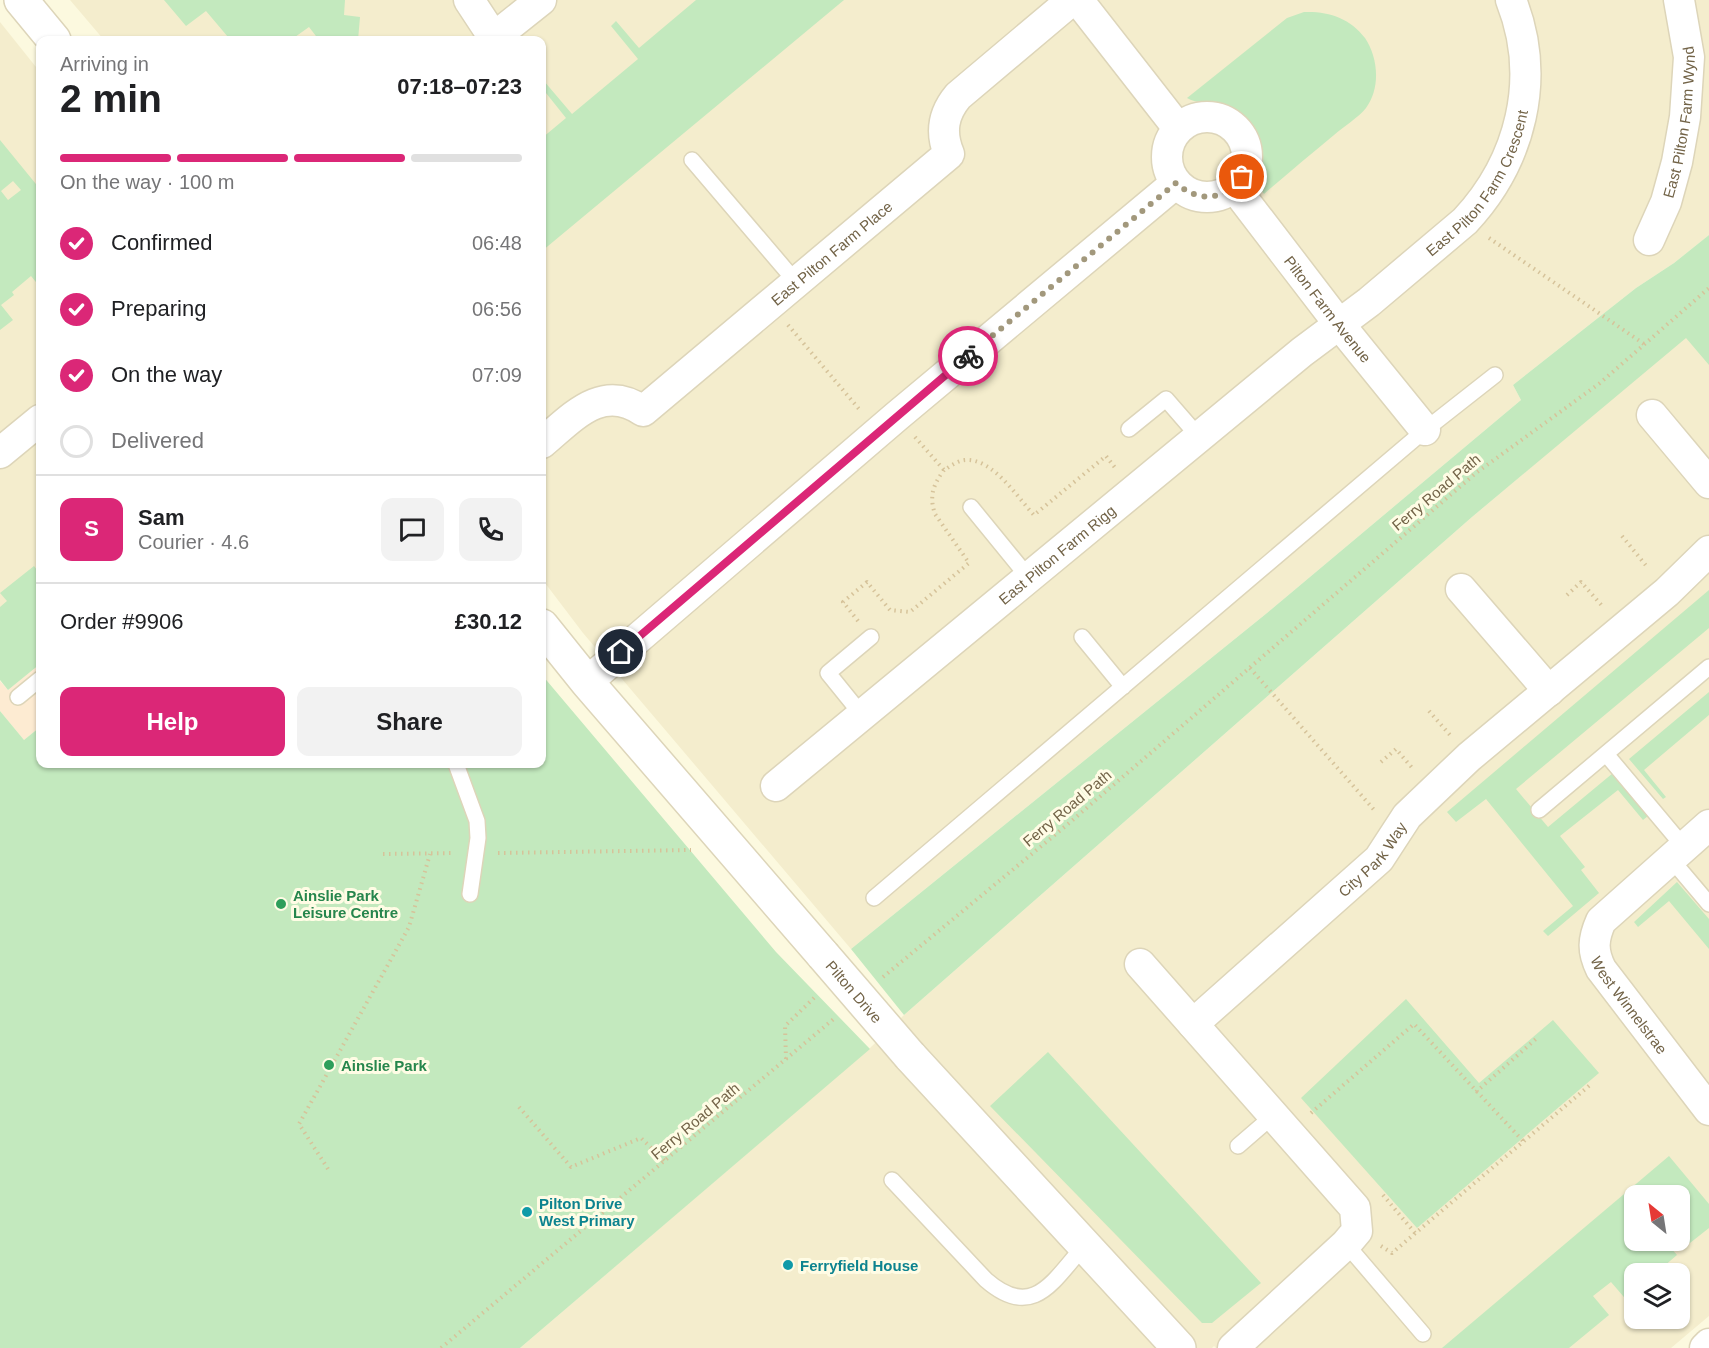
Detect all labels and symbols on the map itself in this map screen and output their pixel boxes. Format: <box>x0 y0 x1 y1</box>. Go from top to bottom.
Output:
street label: East Pilton Farm Wynd <box>1659 45 1698 200</box>
street label: East Pilton Farm Crescent <box>1422 108 1531 259</box>
pin <box>1216 151 1267 202</box>
street label: East Pilton Farm Place <box>767 197 895 308</box>
street label: Pilton Farm Avenue <box>1281 252 1375 366</box>
courier <box>938 326 998 386</box>
street label: Ferry Road Path <box>1388 450 1484 534</box>
street label: East Pilton Farm Rigg <box>995 501 1118 607</box>
pin <box>595 626 646 677</box>
street label: Ferry Road Path <box>1019 766 1115 850</box>
street label: City Park Way <box>1335 818 1410 900</box>
place label: Ainslie Park Leisure Centre <box>293 887 398 921</box>
marker: Ainslie Park Leisure Centre <box>274 897 288 911</box>
street label: West Winnelstrae <box>1588 954 1671 1057</box>
street label: Pilton Drive <box>823 957 886 1026</box>
place label: Ainslie Park <box>341 1057 428 1074</box>
marker: Ainslie Park <box>322 1058 336 1072</box>
street label: Ferry Road Path <box>647 1079 743 1163</box>
north arrow <box>1624 1185 1690 1251</box>
place label: Pilton Drive West Primary <box>539 1195 635 1229</box>
marker: Pilton Drive West Primary <box>520 1205 534 1219</box>
place label: Ferryfield House <box>800 1257 918 1274</box>
marker: Ferryfield House <box>781 1258 795 1272</box>

